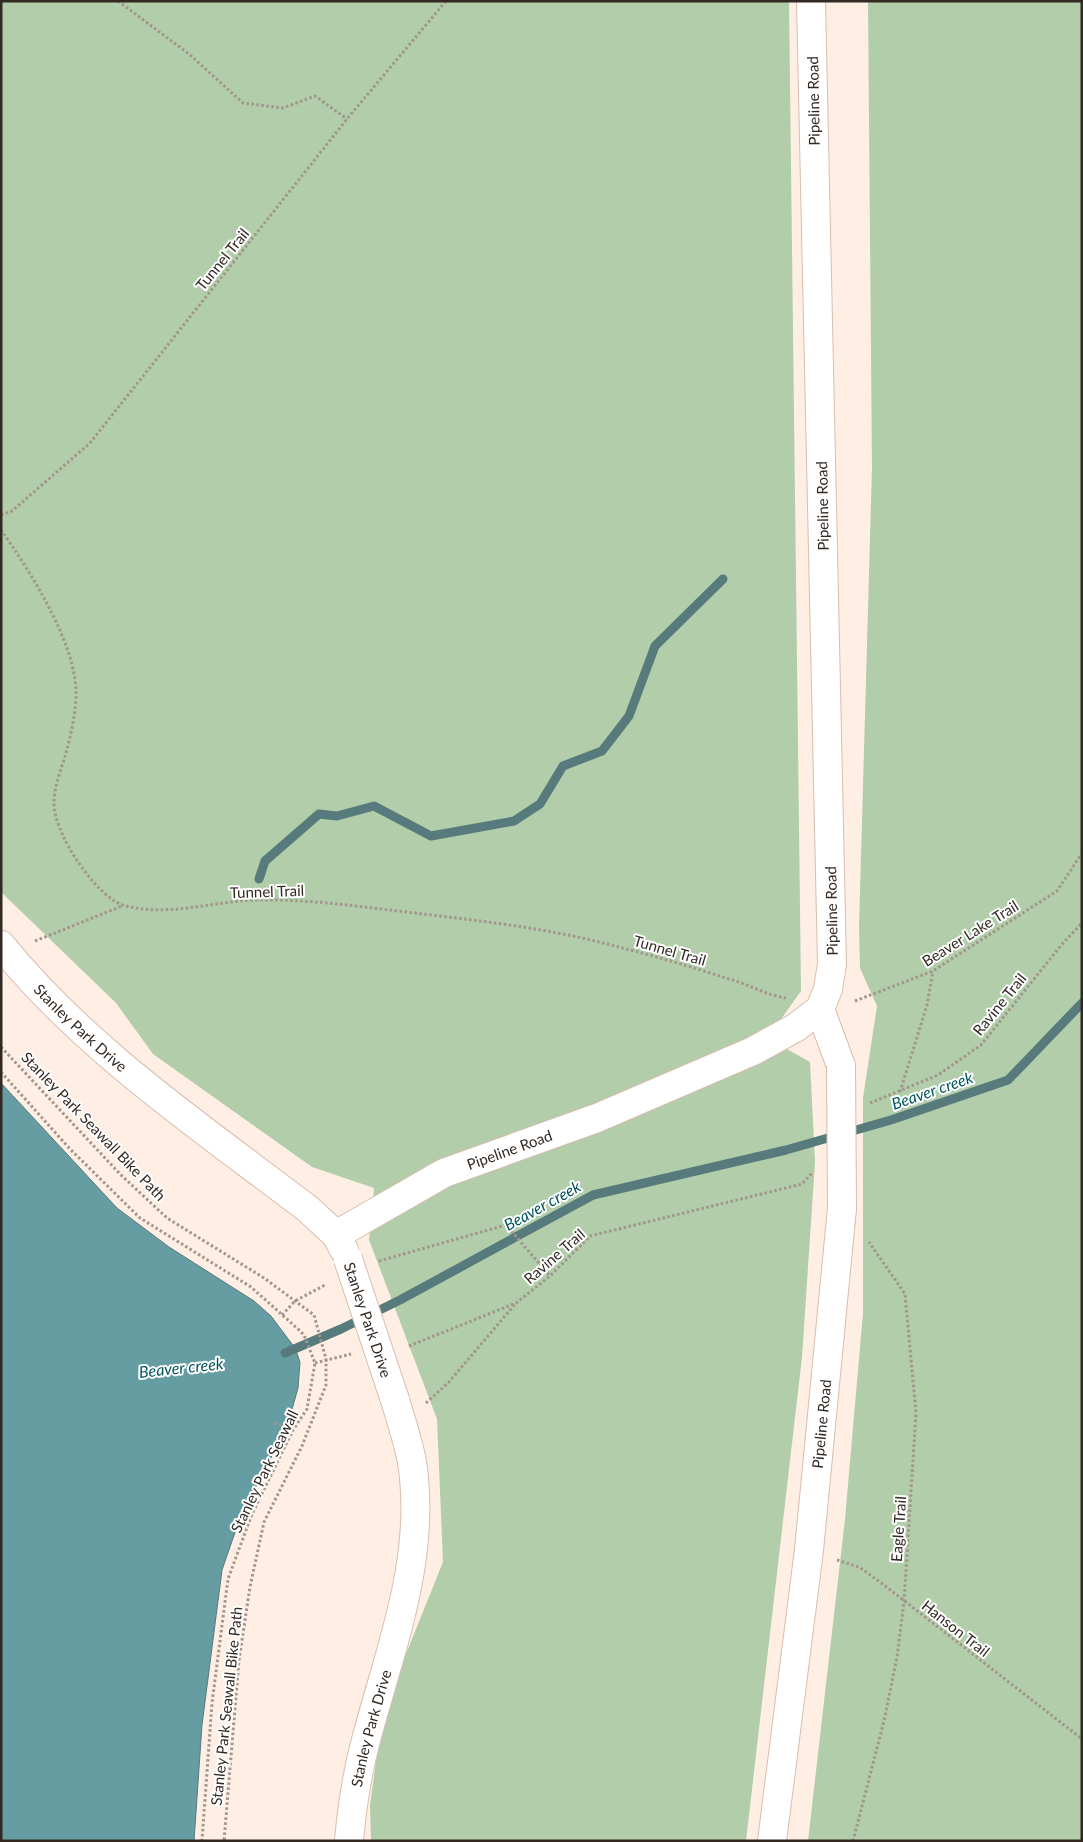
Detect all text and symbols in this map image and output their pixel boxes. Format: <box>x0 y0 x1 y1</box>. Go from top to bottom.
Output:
street label: Pipeline Road <box>803 56 823 146</box>
street label: Tunnel Trail <box>192 224 252 294</box>
street label: Pipeline Road <box>812 461 832 551</box>
street label: Pipeline Road <box>821 866 841 956</box>
street label: Tunnel Trail <box>230 881 304 901</box>
street label: Beaver Lake Trail <box>919 896 1021 970</box>
street label: Tunnel Trail <box>632 931 708 969</box>
street label: Ravine Trail <box>968 969 1030 1039</box>
street label: Stanley Park Drive <box>31 980 131 1075</box>
street label: Stanley Park Seawall Bike Path <box>18 1048 170 1204</box>
water label: Beaver creek <box>889 1067 976 1113</box>
street label: Pipeline Road <box>464 1126 555 1173</box>
water label: Beaver creek <box>500 1176 584 1234</box>
street label: Ravine Trail <box>520 1225 588 1287</box>
street label: Stanley Park Drive <box>341 1260 396 1380</box>
water label: Beaver creek <box>138 1353 225 1381</box>
street label: Pipeline Road <box>808 1379 834 1469</box>
street label: Stanley Park Seawall <box>226 1407 302 1535</box>
street label: Eagle Trail <box>887 1496 909 1562</box>
street label: Hanson Trail <box>919 1596 993 1660</box>
street label: Stanley Park Seawall Bike Path <box>207 1606 245 1806</box>
street label: Stanley Park Drive <box>347 1667 395 1788</box>

